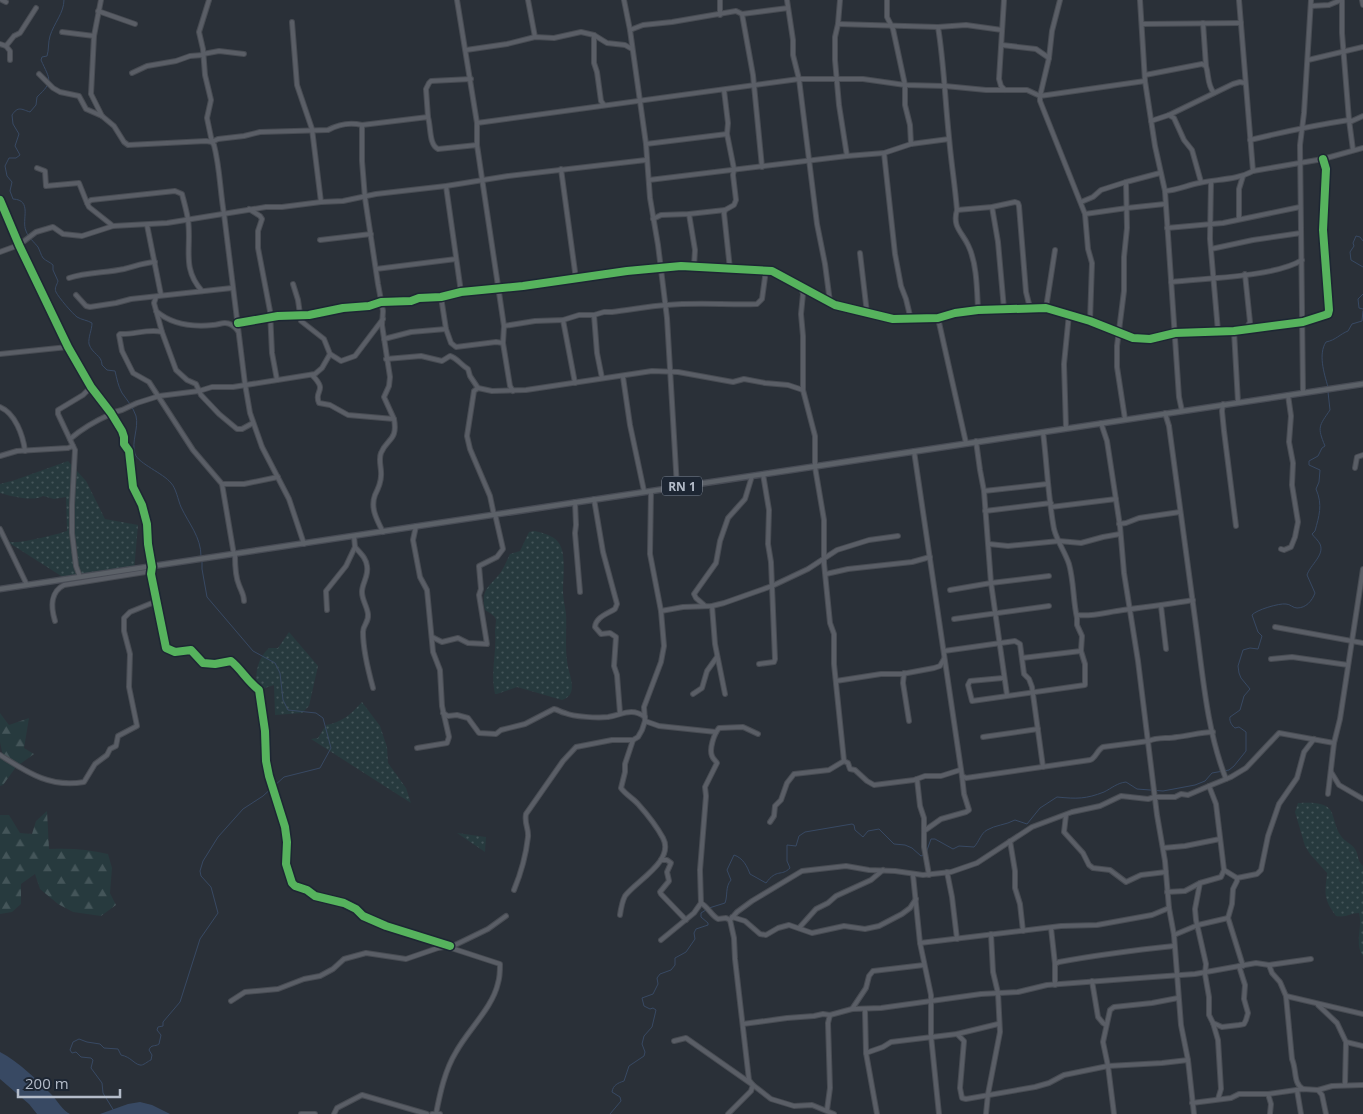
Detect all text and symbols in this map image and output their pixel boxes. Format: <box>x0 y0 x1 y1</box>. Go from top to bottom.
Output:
road number: RN 1 <box>662 476 702 496</box>
scale bar <box>18 1066 120 1098</box>
text: 200 m <box>25 1073 69 1093</box>

